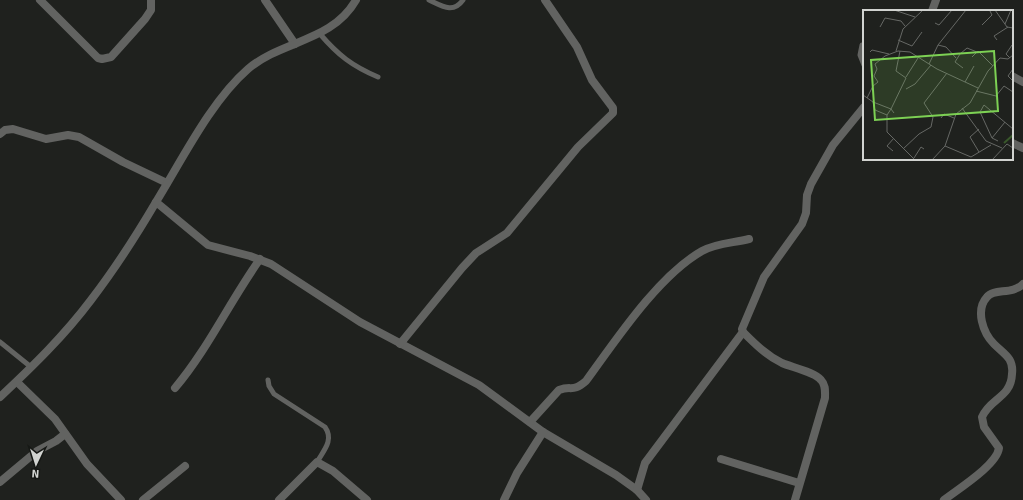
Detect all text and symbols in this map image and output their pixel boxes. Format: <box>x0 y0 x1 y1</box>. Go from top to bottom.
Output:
inset map <box>863 10 1013 160</box>
north arrow <box>16 444 56 484</box>
text: N <box>31 467 40 480</box>

